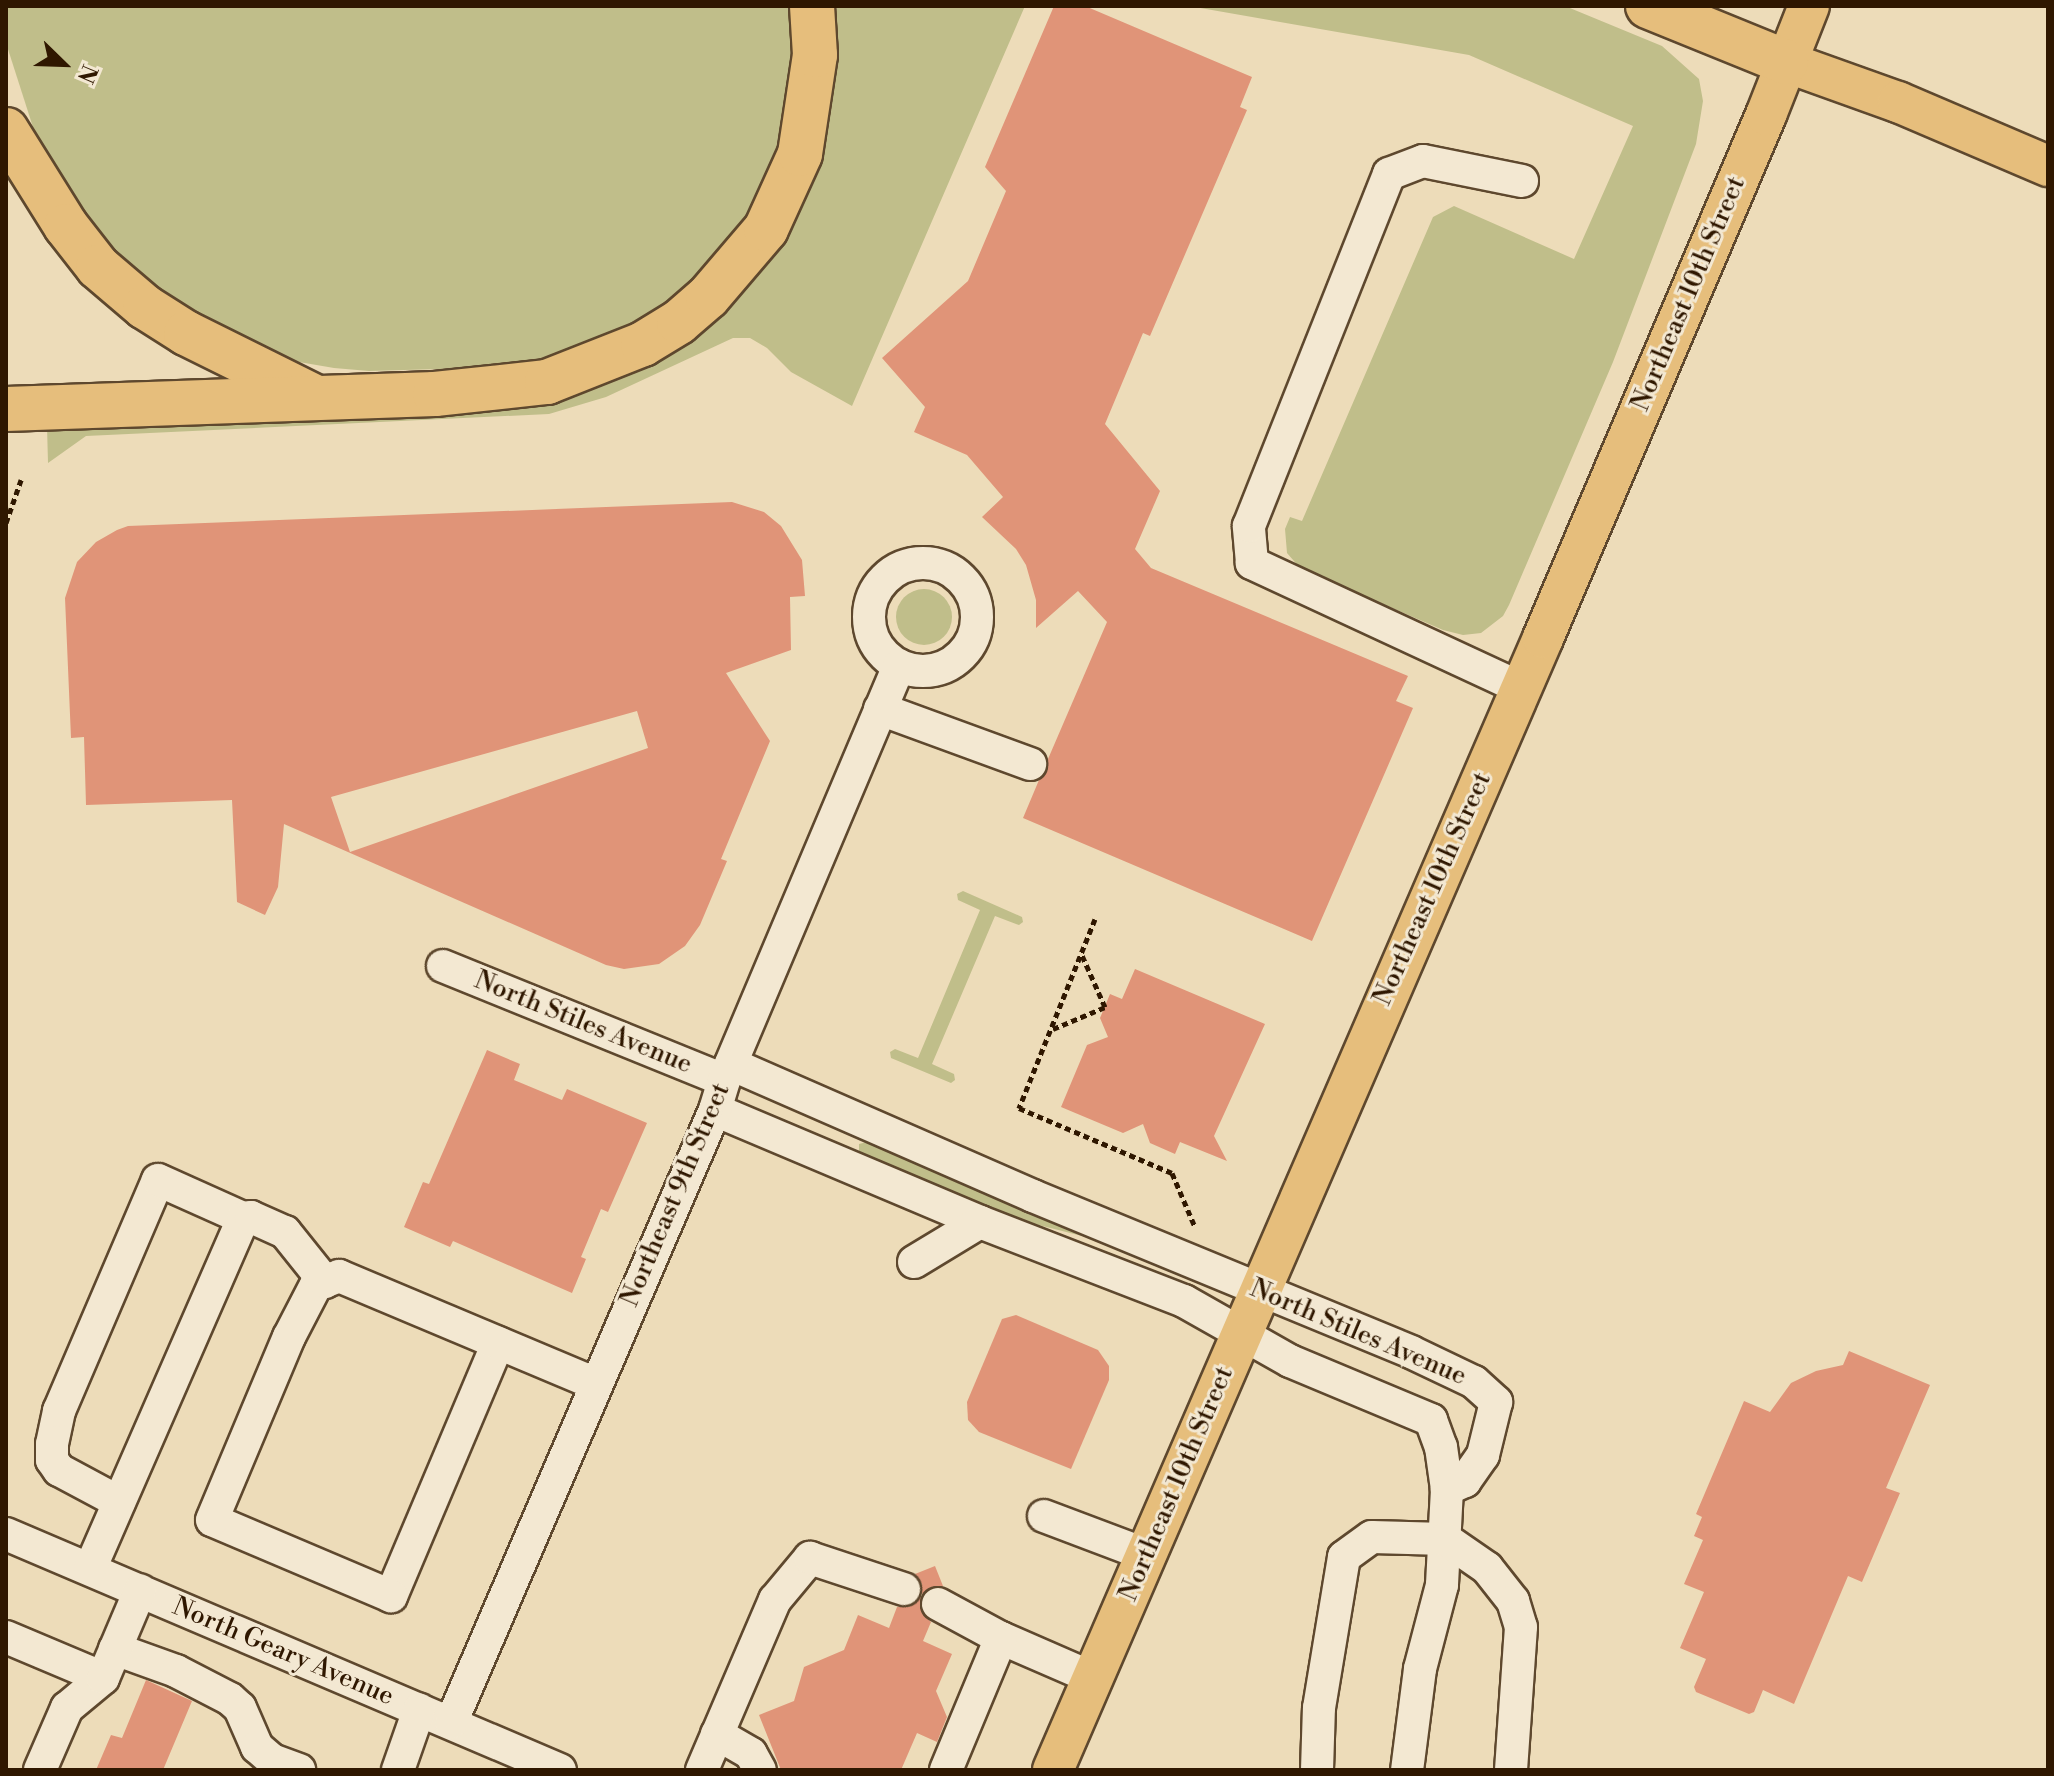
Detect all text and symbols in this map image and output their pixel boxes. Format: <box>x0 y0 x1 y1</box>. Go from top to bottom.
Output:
north arrow <box>24 24 104 104</box>
text: N <box>71 60 102 87</box>
street label: Northeast 10th Street <box>1625 172 1753 416</box>
street label: Northeast 10th Street <box>1368 768 1498 1010</box>
street label: North Stiles Avenue <box>470 965 696 1081</box>
street label: Northeast 9th Street <box>615 1079 737 1311</box>
street label: North Stiles Avenue <box>1245 1273 1471 1393</box>
street label: Northeast 10th Street <box>1113 1362 1241 1606</box>
street label: North Geary Avenue <box>168 1591 398 1713</box>

